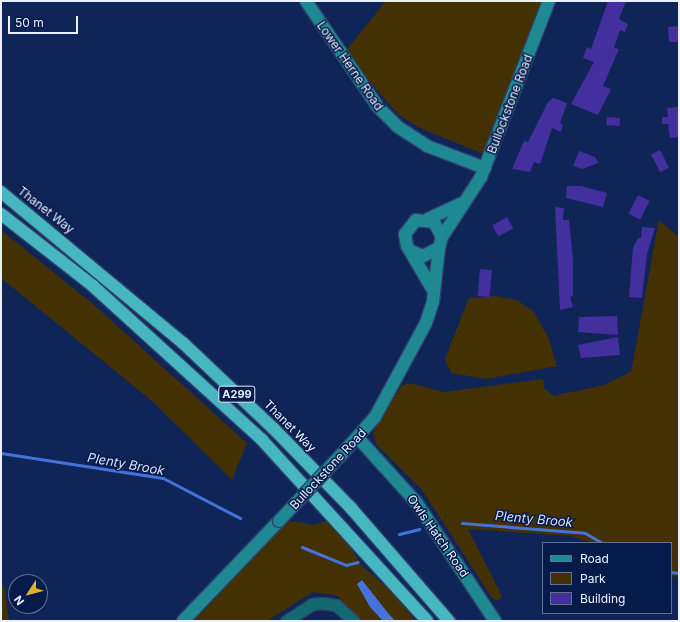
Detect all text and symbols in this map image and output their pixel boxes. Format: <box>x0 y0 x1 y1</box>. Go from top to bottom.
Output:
scale bar <box>10 8 80 34</box>
text: 50 m <box>15 15 44 30</box>
street label: Lower Herne Road <box>314 19 386 113</box>
street label: Bullockstone Road <box>484 52 536 156</box>
street label: Thanet Way <box>15 184 77 236</box>
road number: A299 <box>218 385 256 403</box>
street label: Thanet Way <box>261 397 319 455</box>
street label: Bullockstone Road <box>287 426 369 512</box>
water label: Plenty Brook <box>86 450 166 478</box>
street label: Owls Hatch Road <box>404 492 472 580</box>
water label: Plenty Brook <box>494 508 574 530</box>
legend <box>542 542 672 614</box>
text: Road <box>580 551 609 566</box>
text: Park <box>580 571 606 586</box>
north arrow <box>8 574 48 614</box>
text: Building <box>580 591 625 606</box>
text: N <box>11 593 27 608</box>

